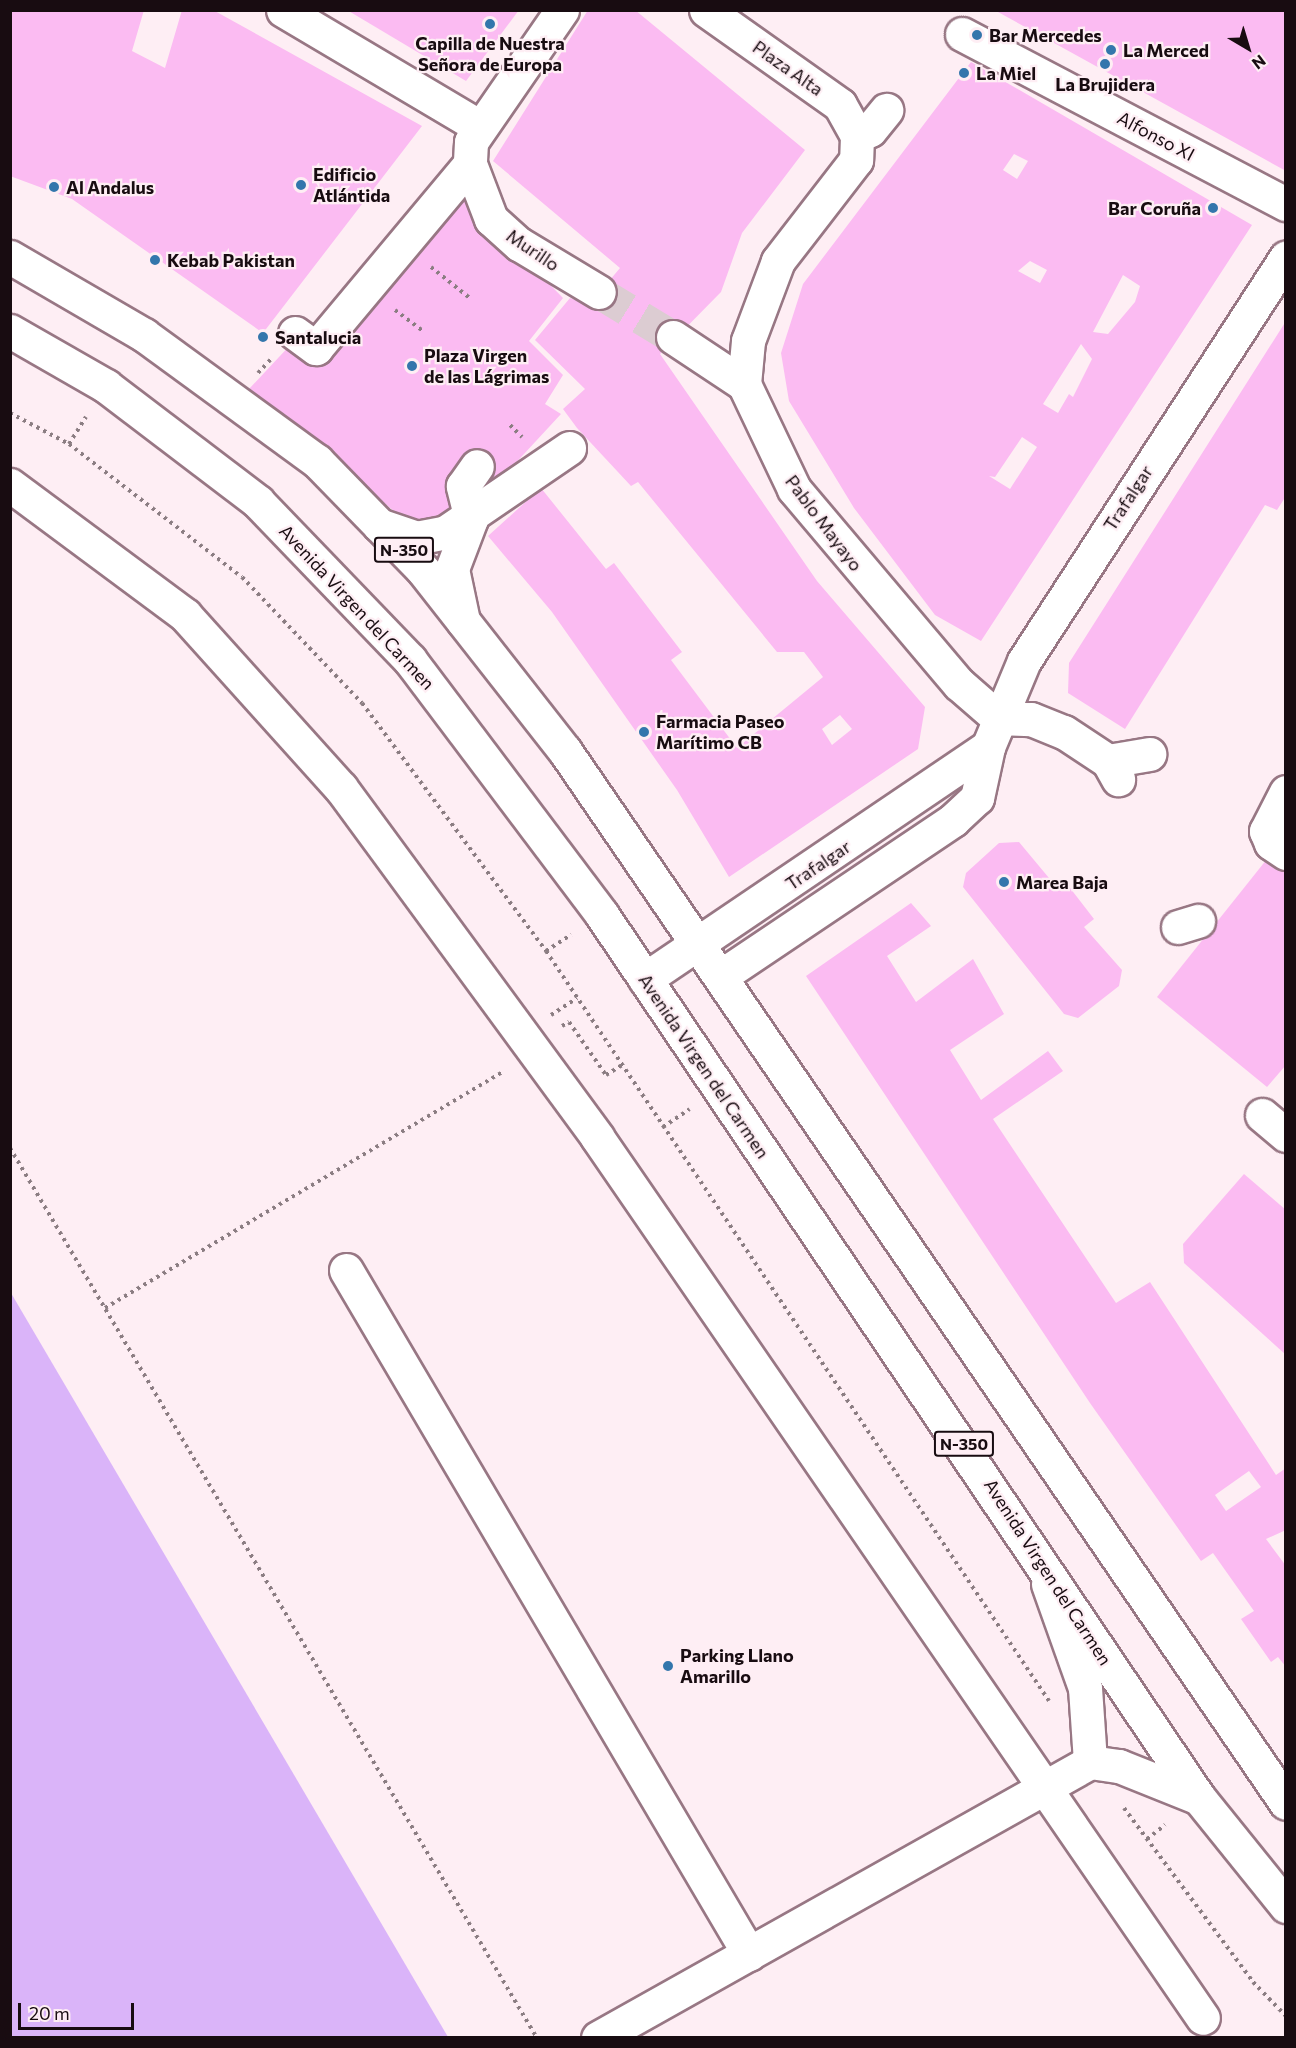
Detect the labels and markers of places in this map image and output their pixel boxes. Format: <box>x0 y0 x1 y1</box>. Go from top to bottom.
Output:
marker: Capilla de Nuestra Señora de Europa <box>483 17 497 31</box>
place label: Bar Mercedes <box>989 24 1102 46</box>
marker: Bar Mercedes <box>970 28 984 42</box>
place label: Capilla de Nuestra Señora de Europa <box>415 33 565 76</box>
place label: La Merced <box>1123 39 1209 61</box>
marker: La Merced <box>1104 43 1118 57</box>
marker: La Brujidera <box>1098 57 1112 71</box>
place label: La Miel <box>976 62 1036 84</box>
marker: La Miel <box>957 66 971 80</box>
place label: La Brujidera <box>1055 73 1155 95</box>
place label: Edificio Atlántida <box>313 164 390 207</box>
place label: Al Andalus <box>66 176 154 198</box>
marker: Edificio Atlántida <box>294 178 308 192</box>
marker: Al Andalus <box>47 180 61 194</box>
place label: Bar Coruña <box>1108 197 1201 219</box>
marker: Bar Coruña <box>1206 201 1220 215</box>
place label: Kebab Pakistan <box>167 249 295 271</box>
marker: Kebab Pakistan <box>148 253 162 267</box>
place label: Santalucia <box>275 326 361 348</box>
marker: Santalucia <box>256 330 270 344</box>
place label: Plaza Virgen de las Lágrimas <box>424 345 549 388</box>
marker: Plaza Virgen de las Lágrimas <box>405 359 419 373</box>
place label: Farmacia Paseo Marítimo CB <box>656 711 785 754</box>
marker: Farmacia Paseo Marítimo CB <box>637 725 651 739</box>
place label: Marea Baja <box>1016 871 1108 893</box>
marker: Marea Baja <box>997 875 1011 889</box>
place label: Parking Llano Amarillo <box>680 1645 794 1688</box>
marker: Parking Llano Amarillo <box>661 1659 675 1673</box>

